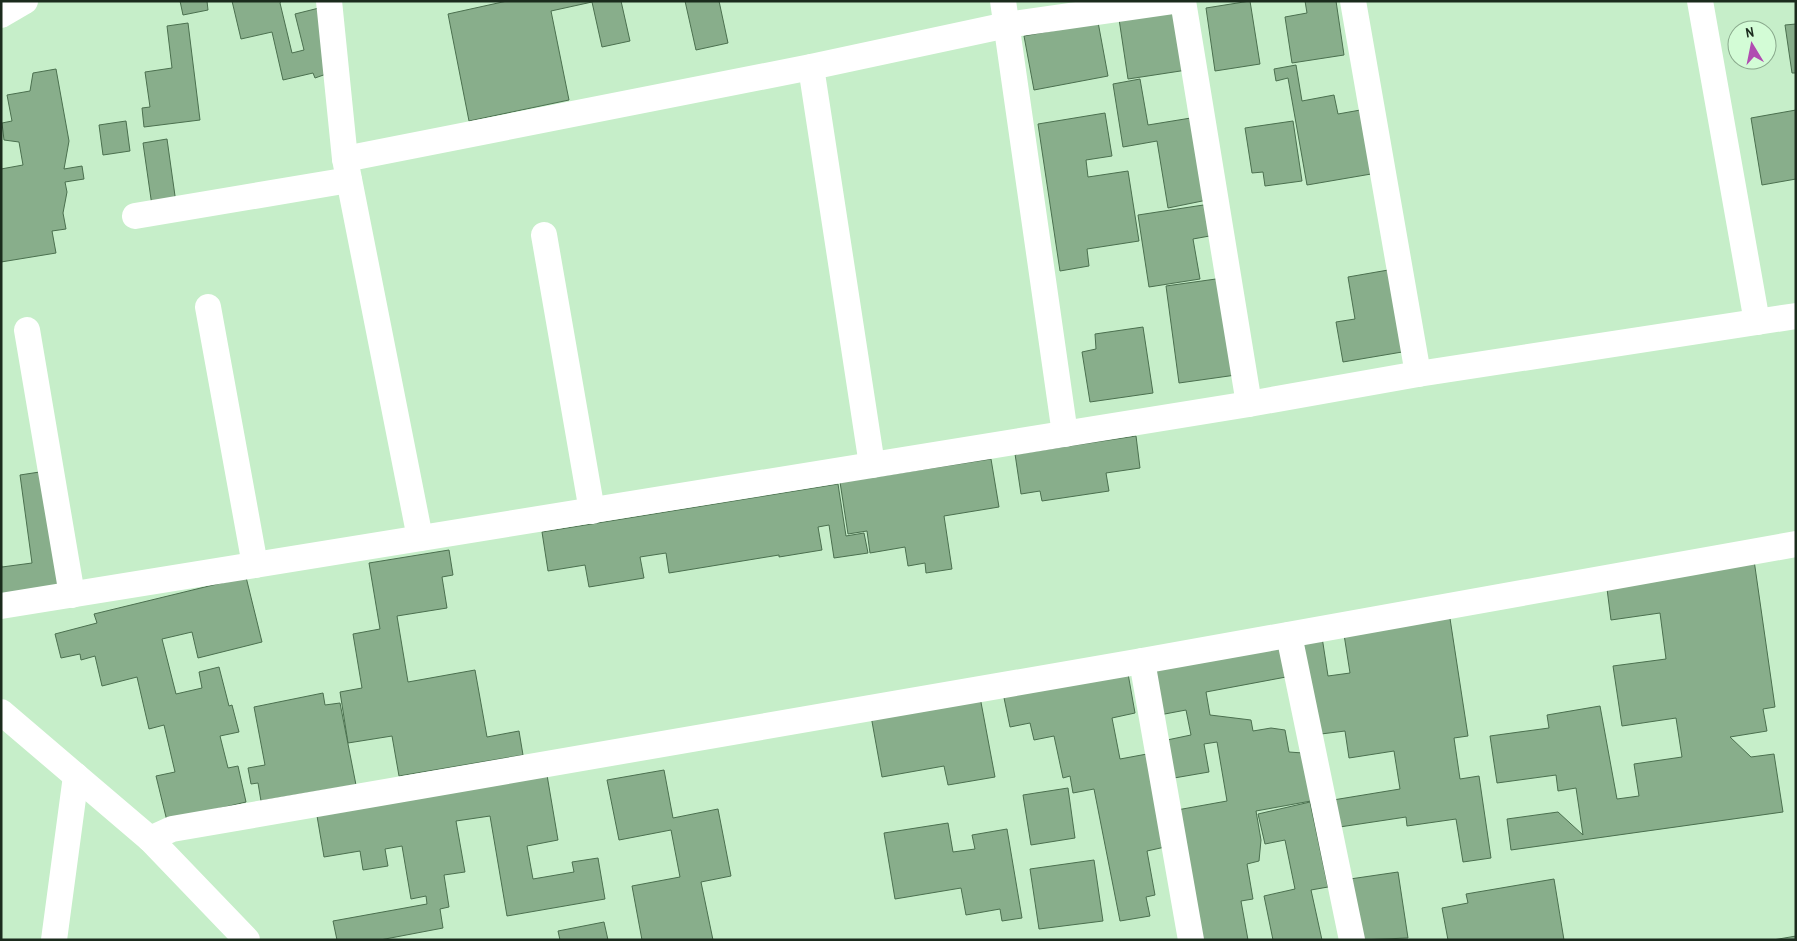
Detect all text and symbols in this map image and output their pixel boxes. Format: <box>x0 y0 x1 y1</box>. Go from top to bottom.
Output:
north arrow <box>1727 20 1777 70</box>
text: N <box>1744 23 1755 42</box>

